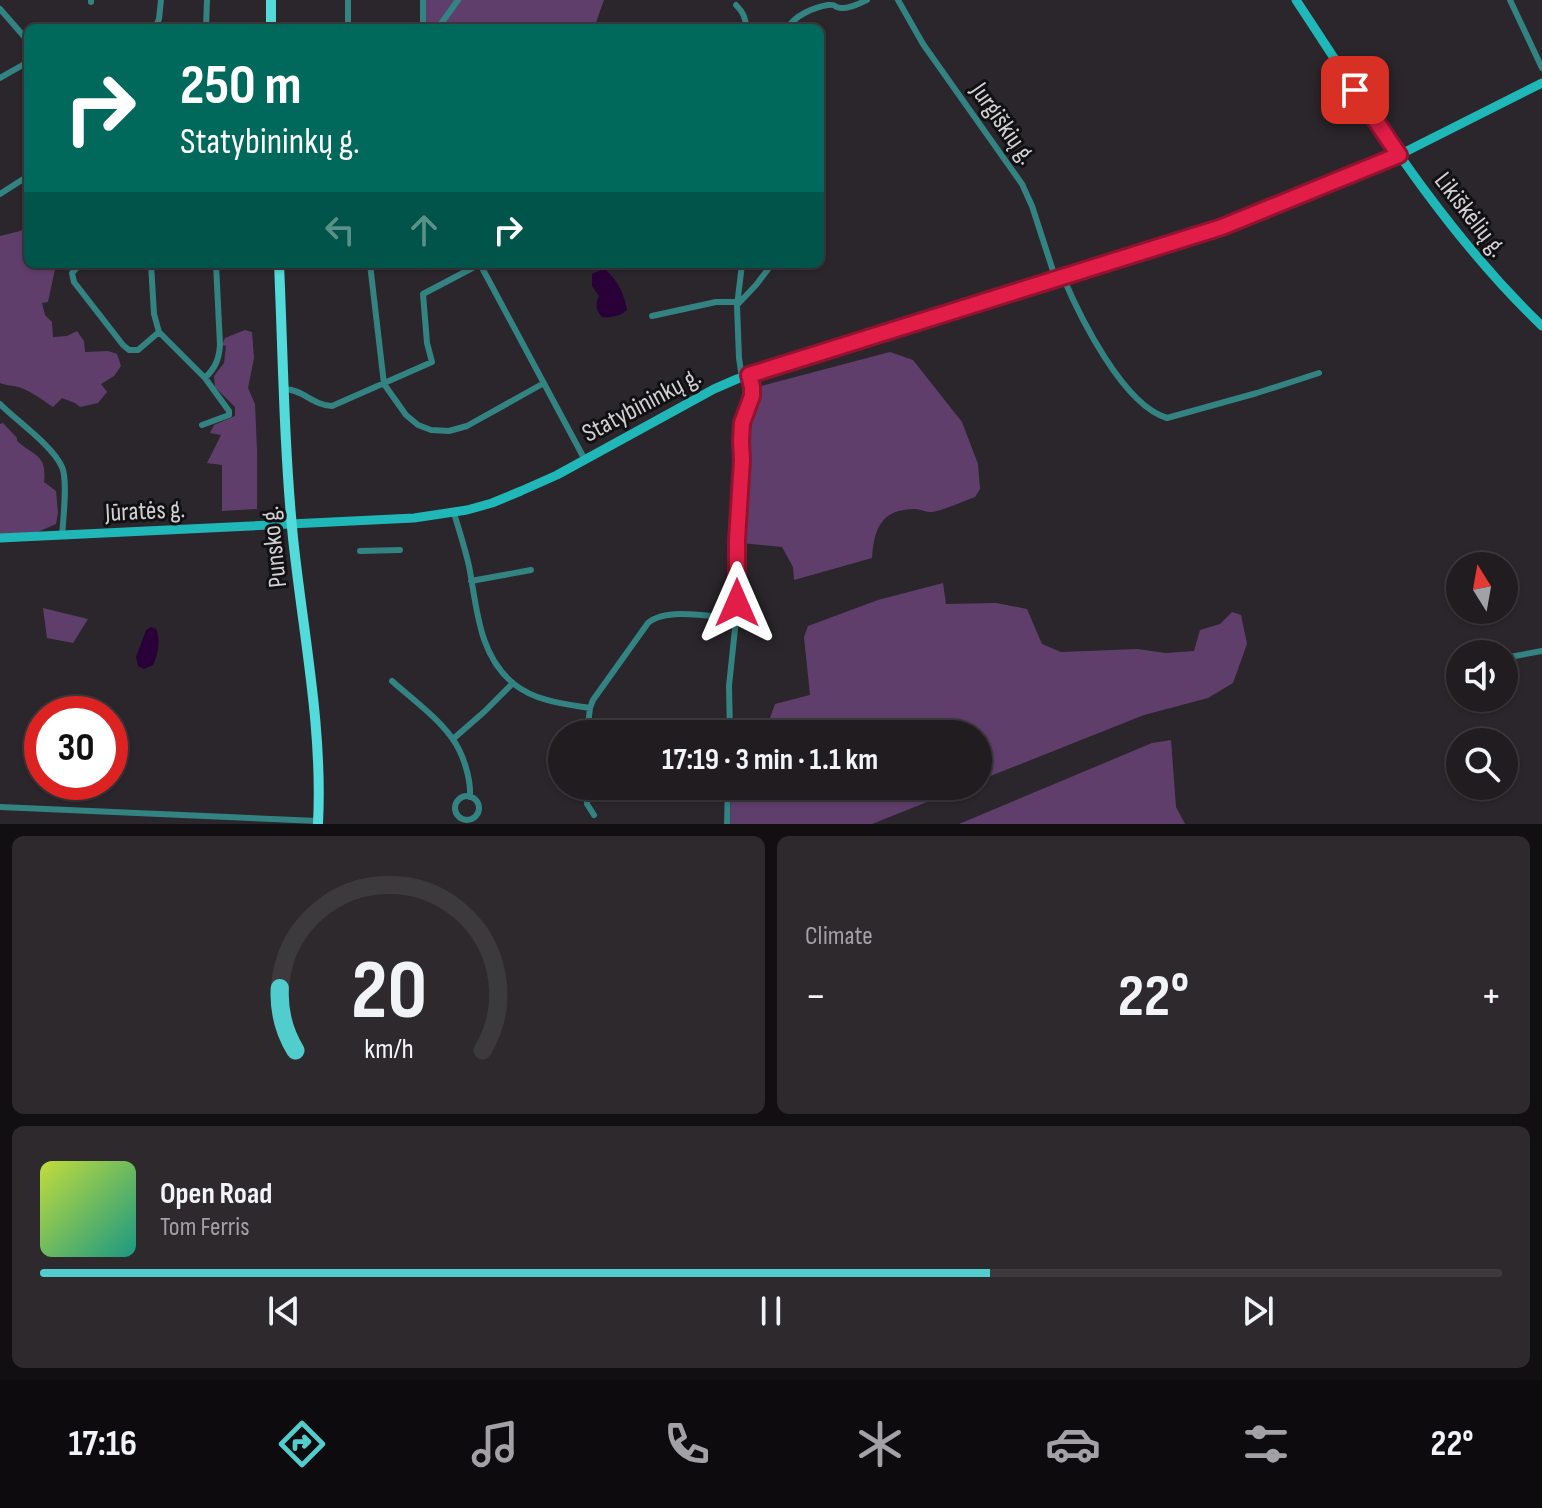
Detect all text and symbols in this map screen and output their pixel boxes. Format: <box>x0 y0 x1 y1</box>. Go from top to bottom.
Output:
text: 250 m <box>180 53 302 120</box>
icon: right <box>48 56 152 160</box>
pin <box>1321 56 1389 124</box>
icon: arrive <box>1333 68 1377 112</box>
street label: Jurgiškių g. <box>963 76 1042 171</box>
text: Statybininkų g. <box>180 121 360 164</box>
street label: Likiškėlių g. <box>1427 166 1513 263</box>
icon: left <box>318 208 362 252</box>
icon: ahead <box>402 208 446 252</box>
icon: right <box>486 208 530 252</box>
street label: Statybininkų g. <box>577 361 706 449</box>
street label: Jūratės g. <box>103 494 186 529</box>
street label: Punsko g. <box>255 504 294 589</box>
north arrow <box>1446 552 1518 624</box>
map controls <box>1446 552 1518 800</box>
position arrow <box>695 561 779 645</box>
button: sound <box>1446 640 1518 712</box>
speed limit sign: 30 <box>24 696 128 800</box>
button: search <box>1446 728 1518 800</box>
text: 17:19 · 3 min · 1.1 km <box>662 742 878 778</box>
text: Climate <box>805 921 873 952</box>
text: 20 <box>350 942 427 1042</box>
text: 22° <box>1118 961 1189 1033</box>
text: − <box>805 970 827 1023</box>
text: + <box>1480 970 1502 1023</box>
text: km/h <box>364 1032 413 1067</box>
text: Open Road <box>160 1176 272 1212</box>
text: Tom Ferris <box>160 1212 250 1243</box>
icon: previous <box>262 1289 306 1333</box>
icon: pause <box>749 1289 793 1333</box>
icon: next <box>1236 1289 1280 1333</box>
icon: directions <box>274 1416 330 1472</box>
icon: music <box>467 1416 523 1472</box>
icon: phone <box>659 1416 715 1472</box>
icon: climate <box>852 1416 908 1472</box>
icon: car <box>1045 1416 1101 1472</box>
icon: filters <box>1238 1416 1294 1472</box>
text: 17:16 <box>68 1423 137 1466</box>
text: 22° <box>1431 1423 1474 1466</box>

